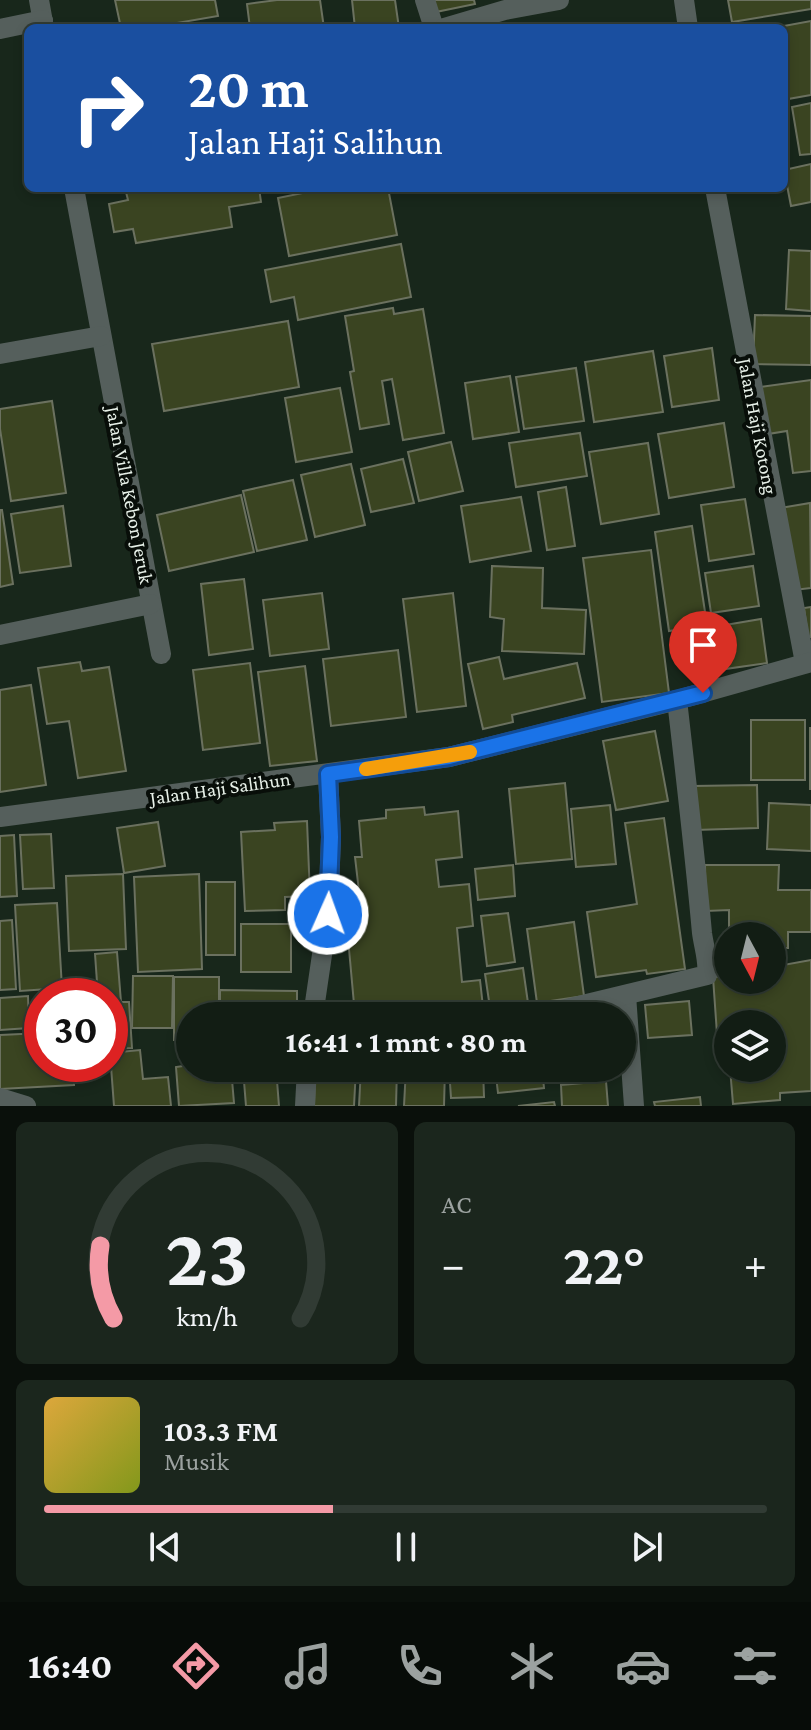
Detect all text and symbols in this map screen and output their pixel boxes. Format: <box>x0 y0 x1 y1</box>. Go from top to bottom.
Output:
icon: right <box>56 56 160 160</box>
text: 20 m <box>188 57 309 119</box>
text: Jalan Haji Salihun <box>188 122 443 162</box>
street label: Jalan Haji Kotong <box>733 354 782 497</box>
street label: Jalan Villa Kebon Jeruk <box>101 402 158 586</box>
pin <box>669 611 737 693</box>
icon: arrive <box>681 623 725 667</box>
street label: Jalan Haji Salihun <box>146 767 292 810</box>
position arrow <box>286 872 370 956</box>
north arrow <box>714 922 786 994</box>
map controls <box>714 922 786 1082</box>
speed limit sign: 30 <box>24 978 128 1082</box>
button: layers <box>714 1010 786 1082</box>
text: 16:41 · 1 mnt · 80 m <box>285 1025 527 1058</box>
text: AC <box>442 1190 472 1219</box>
text: 23 <box>165 1210 248 1303</box>
text: 22° <box>563 1230 646 1297</box>
text: − <box>442 1240 465 1288</box>
text: + <box>744 1240 767 1288</box>
text: km/h <box>176 1300 238 1332</box>
text: 103.3 FM <box>164 1414 278 1447</box>
text: Musik <box>164 1447 229 1476</box>
icon: previous <box>143 1525 187 1569</box>
icon: pause <box>384 1525 428 1569</box>
icon: next <box>625 1525 669 1569</box>
icon: directions <box>168 1638 224 1694</box>
icon: music <box>280 1638 336 1694</box>
icon: phone <box>392 1638 448 1694</box>
icon: climate <box>504 1638 560 1694</box>
icon: car <box>615 1638 671 1694</box>
icon: filters <box>727 1638 783 1694</box>
text: 16:40 <box>28 1646 112 1686</box>

